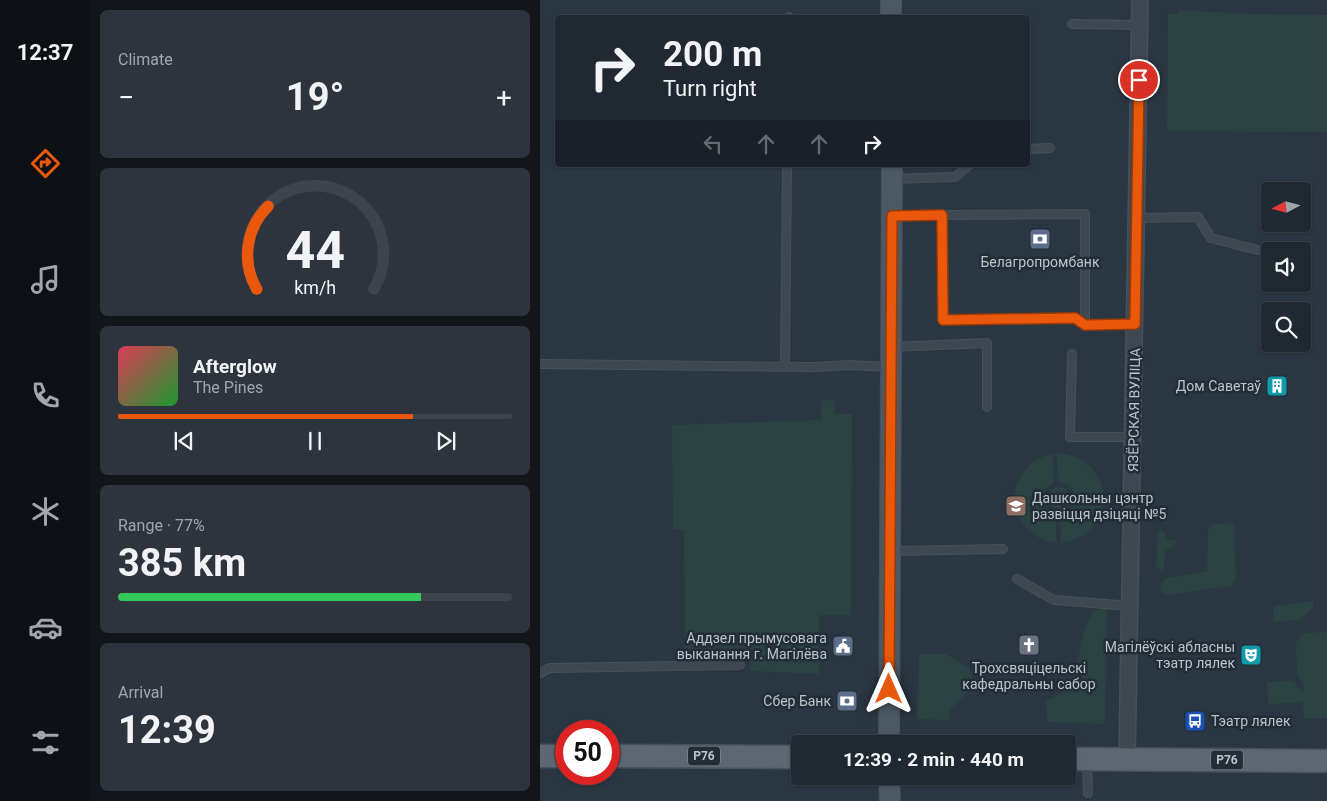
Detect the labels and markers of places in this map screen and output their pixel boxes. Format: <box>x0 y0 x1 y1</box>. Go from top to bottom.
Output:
pin <box>1118 59 1160 101</box>
bank icon: Белагропромбанк <box>1028 227 1052 251</box>
place label: Белагропромбанк <box>981 254 1100 270</box>
building icon: Дом Саветаў <box>1265 374 1289 398</box>
place label: Дом Саветаў <box>1176 378 1261 394</box>
place label: Дашкольны цэнтр развіцця дзіцяці №5 <box>1032 490 1166 522</box>
school or university icon: Дашкольны цэнтр развіцця дзіцяці №5 <box>1004 494 1028 518</box>
place label: Аддзел прымусовага выканання г. Магілёва <box>677 630 827 662</box>
church icon: Трохсвяціцельскі кафедральны сабор <box>1017 633 1041 657</box>
public building icon: Аддзел прымусовага выканання г. Магілёва <box>831 634 855 658</box>
place label: Магілёўскі абласны тэатр лялек <box>1105 639 1235 671</box>
theatre icon: Магілёўскі абласны тэатр лялек <box>1239 643 1263 667</box>
place label: Трохсвяціцельскі кафедральны сабор <box>962 660 1096 692</box>
bank icon: Сбер Банк <box>835 689 859 713</box>
place label: Сбер Банк <box>763 693 831 709</box>
bus stop icon: Тэатр лялек <box>1183 709 1207 733</box>
place label: Тэатр лялек <box>1211 713 1291 729</box>

